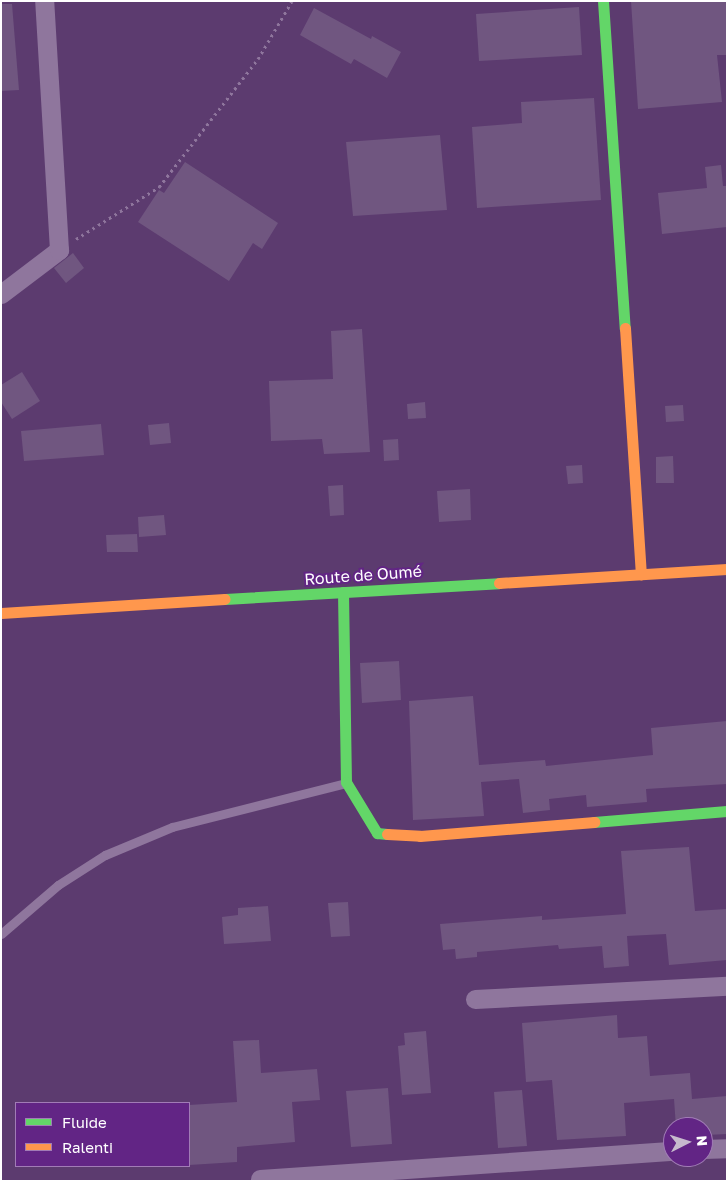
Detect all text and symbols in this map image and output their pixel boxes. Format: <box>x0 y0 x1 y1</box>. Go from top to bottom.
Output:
street label: Route de Oumé <box>304 561 422 589</box>
legend <box>15 1102 190 1167</box>
text: Fluide <box>62 1113 107 1131</box>
north arrow <box>663 1117 713 1167</box>
text: N <box>694 1135 711 1147</box>
text: Ralenti <box>62 1138 113 1156</box>

